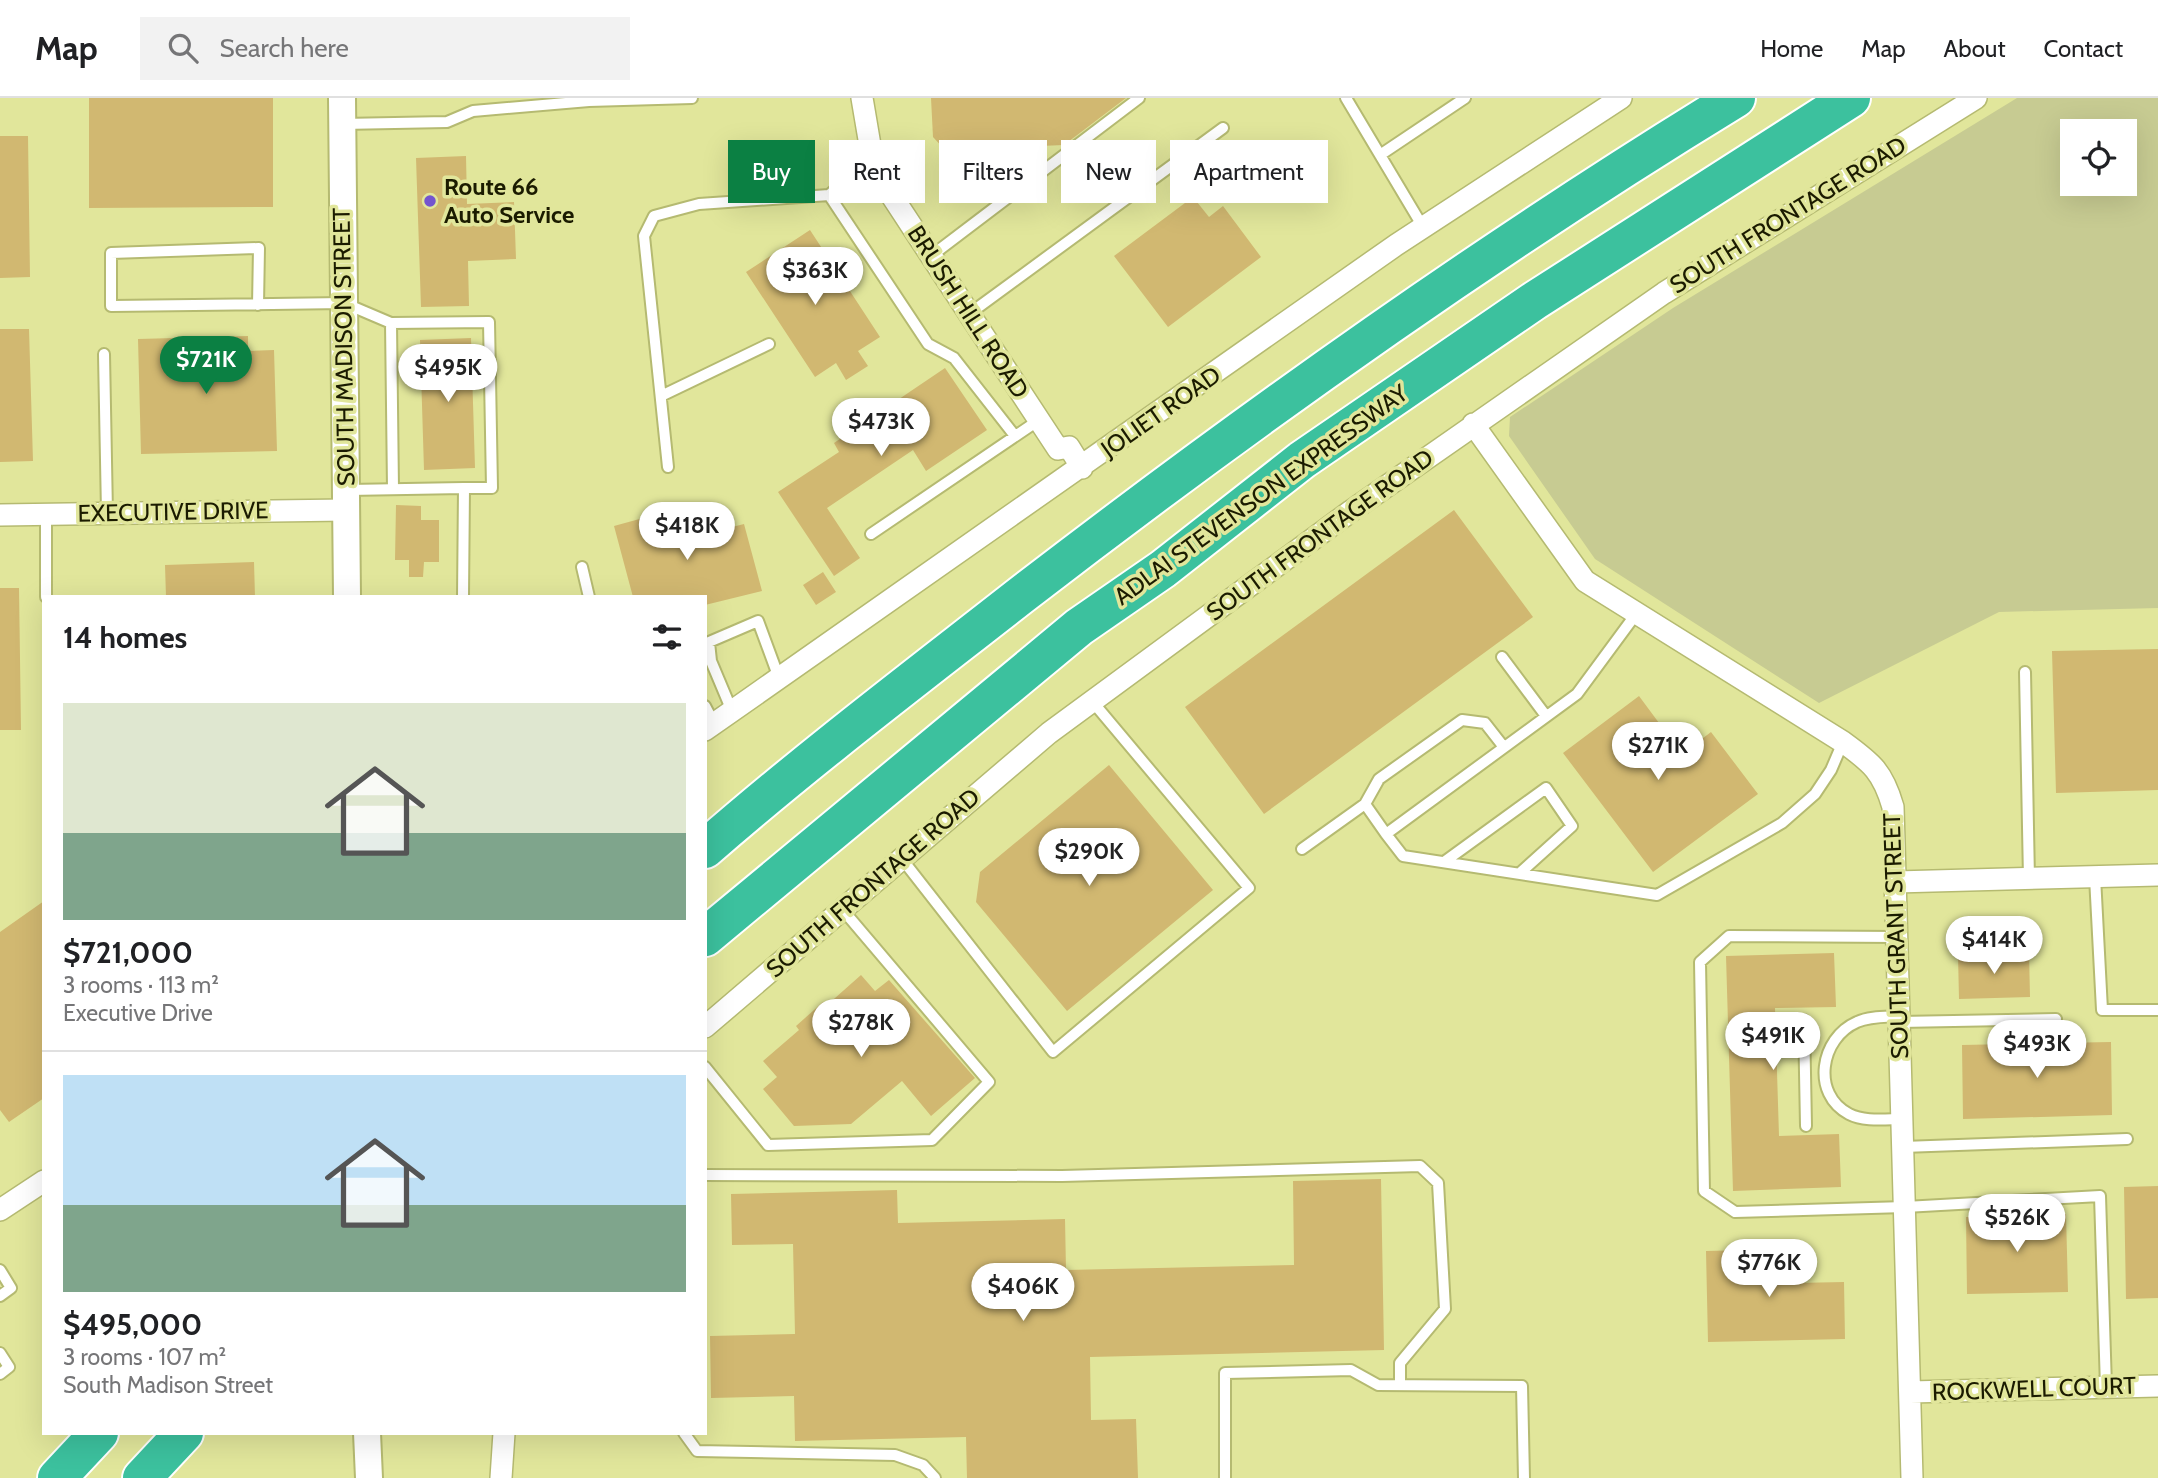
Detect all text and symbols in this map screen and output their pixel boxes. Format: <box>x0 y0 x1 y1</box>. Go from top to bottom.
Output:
search box <box>140 17 630 80</box>
text: Map <box>35 28 98 68</box>
icon: search <box>164 29 202 67</box>
text: Search here <box>220 32 349 64</box>
text: Home <box>1760 34 1823 63</box>
text: Map <box>1861 34 1906 63</box>
text: About <box>1944 34 2006 63</box>
text: Contact <box>2044 34 2123 63</box>
map controls <box>2060 119 2137 196</box>
button: locate <box>2060 119 2137 196</box>
street label: SOUTH FRONTAGE ROAD <box>1664 130 1911 299</box>
chip: Buy <box>728 140 815 203</box>
chip: Rent <box>829 140 925 203</box>
chip: Filters <box>939 140 1047 203</box>
chip: New <box>1061 140 1156 203</box>
chip: Apartment <box>1170 140 1328 203</box>
place label: Route 66 Auto Service <box>444 172 574 229</box>
marker: Route 66 Auto Service <box>422 193 438 209</box>
street label: SOUTH MADISON STREET <box>327 207 360 486</box>
street label: BRUSH HILL ROAD <box>902 220 1035 403</box>
pin: $363K <box>766 248 864 307</box>
text: $363K <box>782 256 848 284</box>
pin: $721K <box>157 336 255 396</box>
pin: $495K <box>399 344 497 404</box>
text: $721K <box>176 345 236 373</box>
text: $495K <box>414 353 482 381</box>
street label: JOLIET ROAD <box>1095 360 1226 464</box>
street label: ADLAI STEVENSON EXPRESSWAY <box>1108 378 1414 611</box>
pin: $473K <box>832 398 930 458</box>
text: $473K <box>848 407 914 435</box>
street label: SOUTH FRONTAGE ROAD <box>1201 443 1439 627</box>
street label: EXECUTIVE DRIVE <box>77 495 269 528</box>
pin: $418K <box>638 503 736 562</box>
text: $418K <box>655 511 719 539</box>
icon: filters <box>648 618 686 656</box>
text: 14 homes <box>63 619 187 656</box>
pin: $271K <box>1609 722 1707 782</box>
text: $271K <box>1628 731 1688 759</box>
icon: home <box>312 748 438 874</box>
street label: SOUTH FRONTAGE ROAD <box>760 782 985 983</box>
street label: SOUTH GRANT STREET <box>1877 812 1914 1060</box>
pin: $290K <box>1040 828 1138 888</box>
text: $290K <box>1054 837 1124 865</box>
pin: $414K <box>1945 916 2043 976</box>
text: $414K <box>1962 925 2026 953</box>
text: $721,000 <box>63 934 193 971</box>
text: 3 rooms · 113 m² <box>63 971 219 999</box>
text: Executive Drive <box>63 999 213 1027</box>
pin: $278K <box>812 1000 910 1059</box>
text: $278K <box>828 1008 894 1036</box>
pin: $491K <box>1724 1012 1822 1072</box>
pin: $493K <box>1988 1020 2086 1080</box>
text: $491K <box>1741 1021 1805 1049</box>
text: $493K <box>2003 1029 2071 1057</box>
icon: home <box>312 1120 438 1246</box>
pin: $526K <box>1968 1194 2066 1254</box>
text: $526K <box>1984 1203 2050 1231</box>
pin: $776K <box>1720 1240 1818 1299</box>
text: $776K <box>1737 1248 1801 1276</box>
pin: $406K <box>974 1264 1072 1323</box>
text: $406K <box>987 1272 1059 1300</box>
text: $495,000 <box>63 1306 202 1343</box>
text: 3 rooms · 107 m² <box>63 1343 226 1371</box>
street label: ROCKWELL COURT <box>1932 1370 2137 1407</box>
text: South Madison Street <box>63 1371 273 1399</box>

